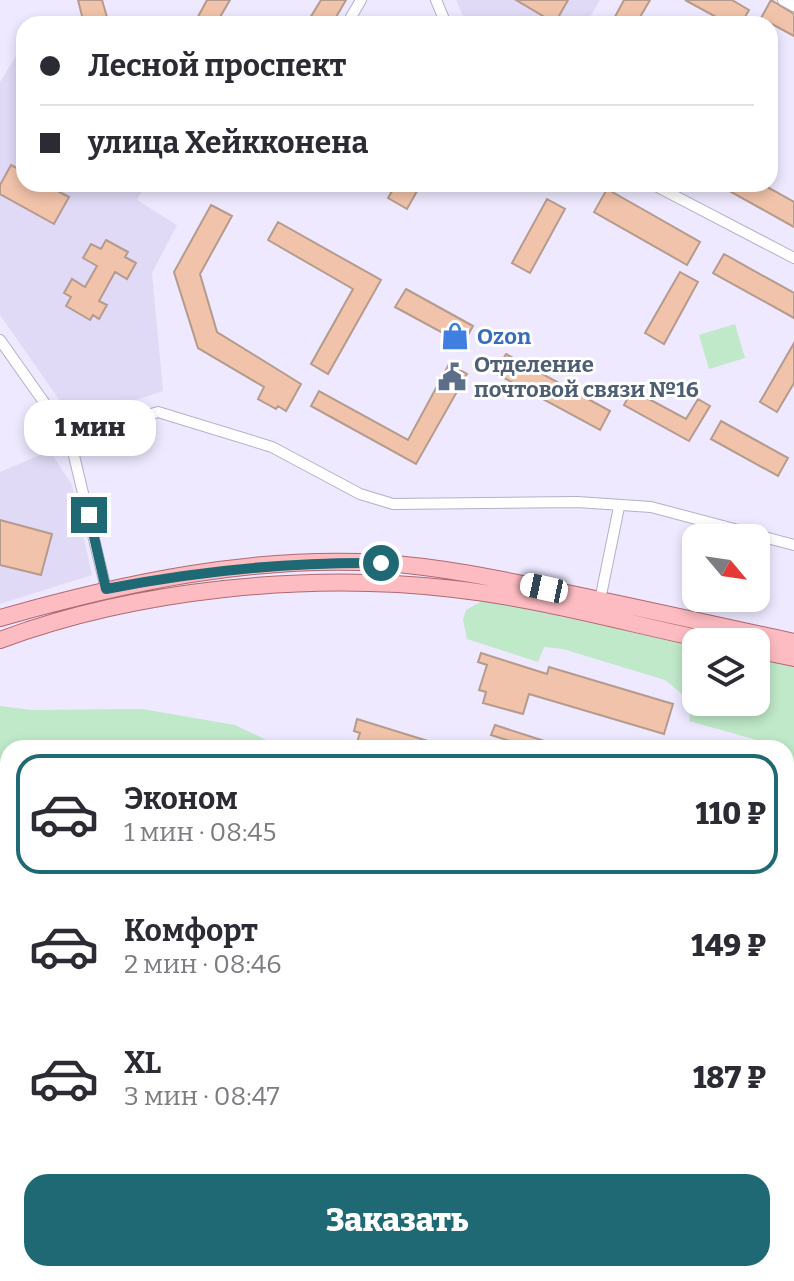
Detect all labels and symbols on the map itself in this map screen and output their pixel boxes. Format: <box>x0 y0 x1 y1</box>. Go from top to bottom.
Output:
shop icon: Ozon <box>440 321 470 351</box>
place label: Ozon <box>477 323 531 350</box>
place label: Отделение почтовой связи №16 <box>474 351 699 403</box>
public building icon: Отделение почтовой связи №16 <box>437 362 467 392</box>
callout: 1 мин <box>23 399 155 455</box>
route end <box>71 497 107 533</box>
north arrow <box>682 524 770 612</box>
route start <box>363 545 399 581</box>
car <box>518 571 570 605</box>

